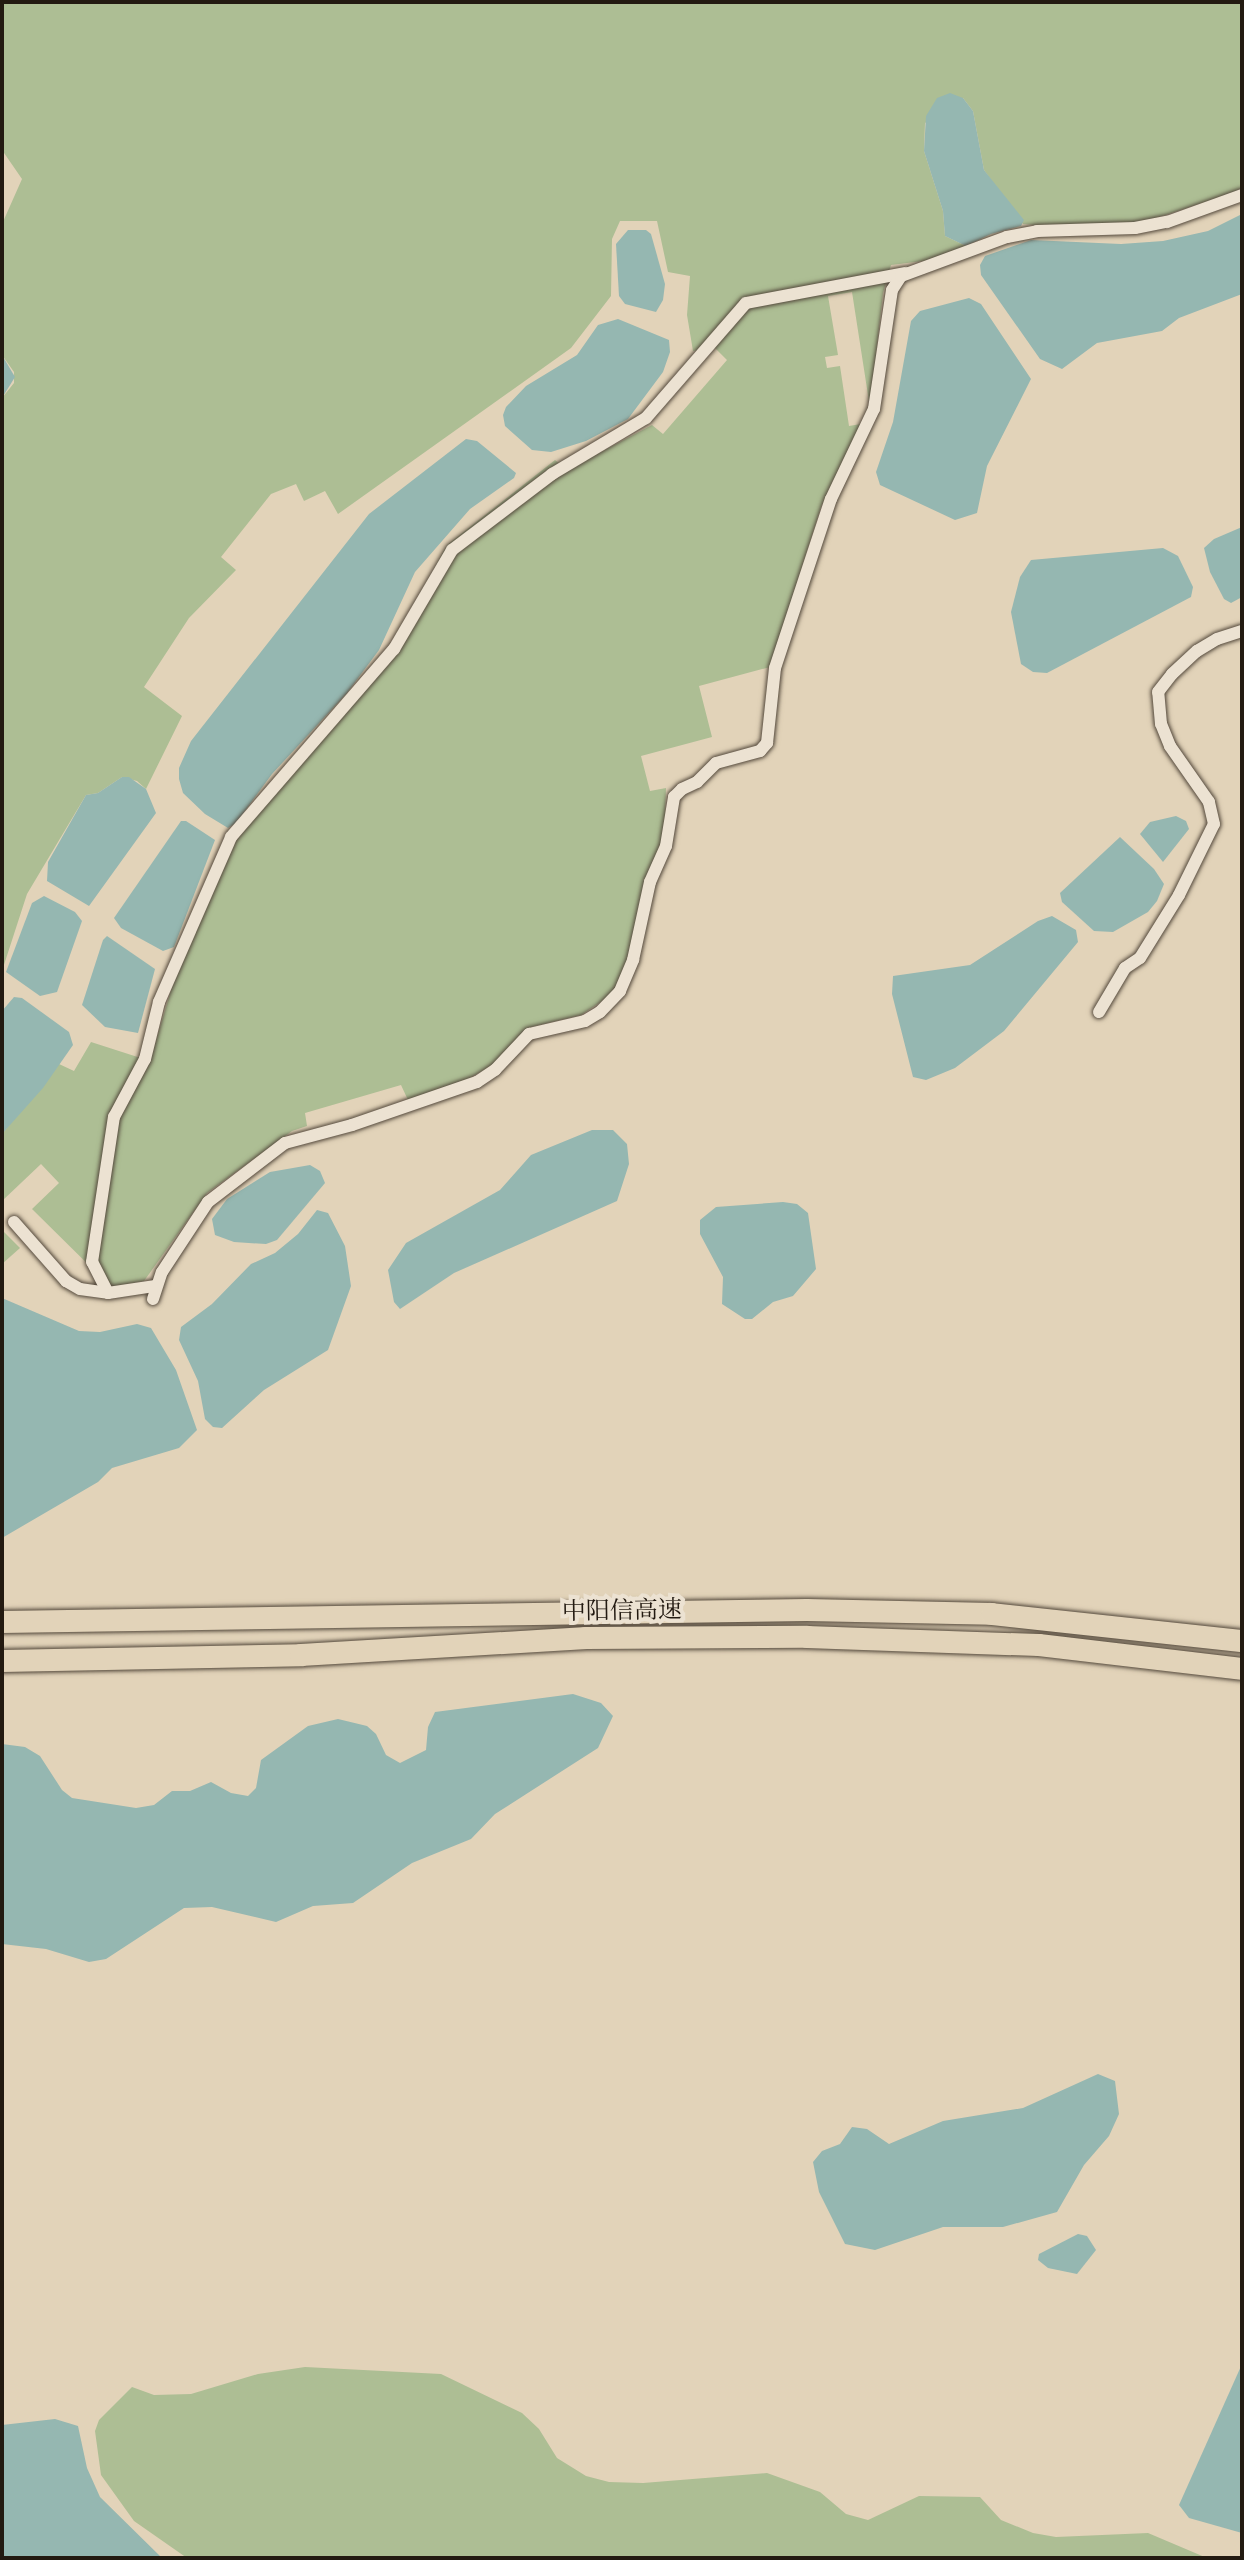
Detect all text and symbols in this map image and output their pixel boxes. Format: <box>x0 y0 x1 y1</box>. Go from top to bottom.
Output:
street label: 中阳信高速 <box>562 1598 682 1628</box>

